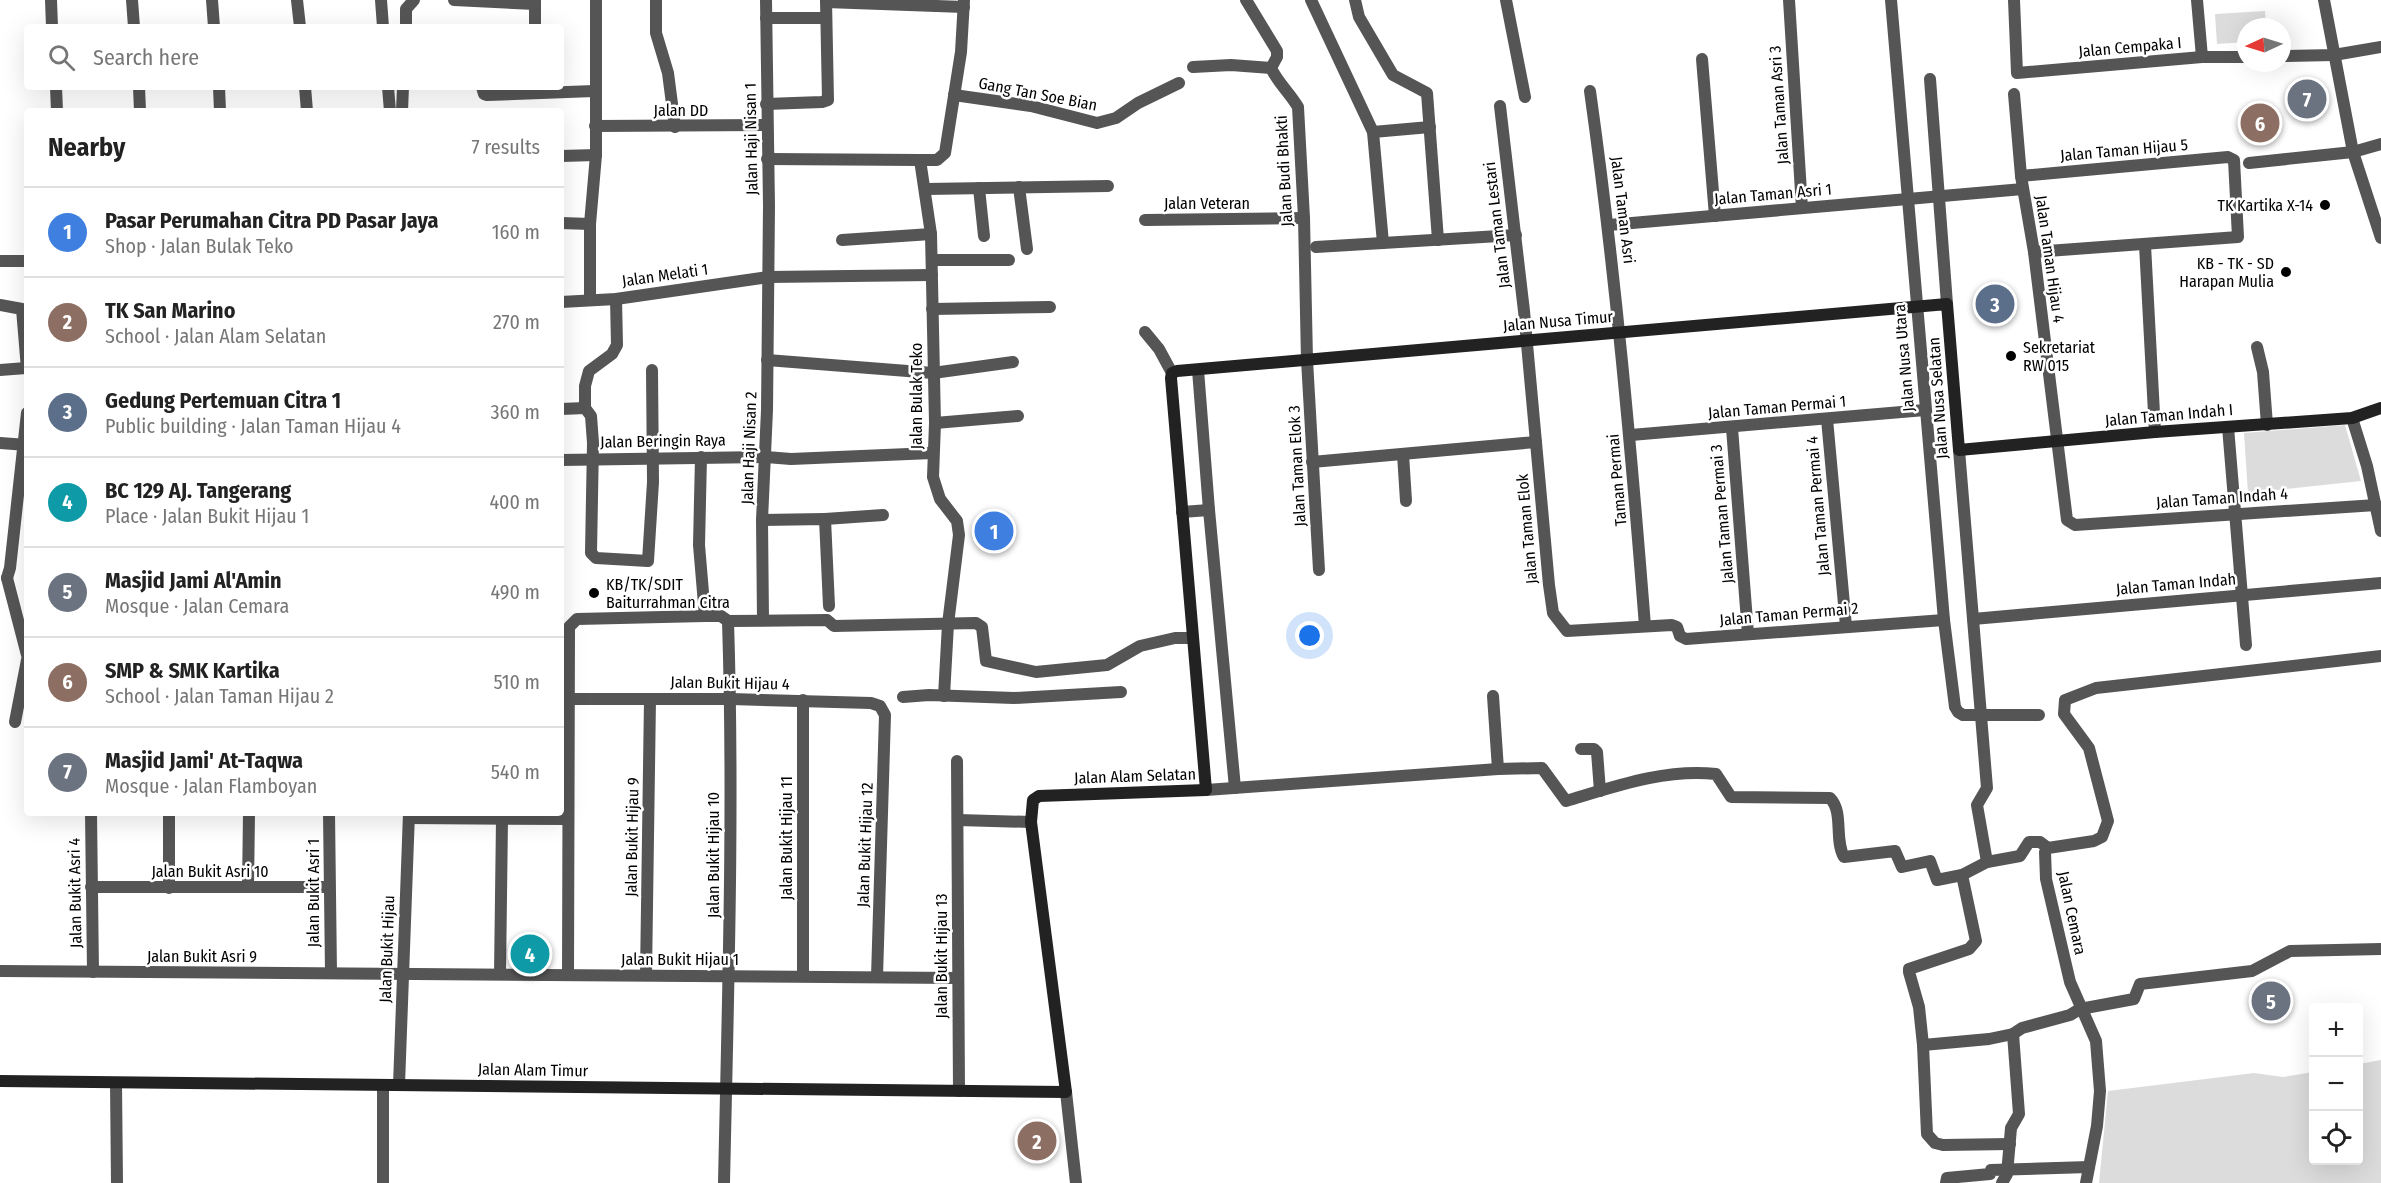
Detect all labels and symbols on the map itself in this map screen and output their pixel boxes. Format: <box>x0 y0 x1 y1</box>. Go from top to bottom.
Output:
north arrow <box>2237 18 2291 72</box>
street label: Jalan Cempaka I <box>2078 33 2182 61</box>
street label: Jalan Taman Asri 3 <box>1765 45 1793 165</box>
street label: Gang Tan Soe Bian <box>977 73 1099 115</box>
pin: 7 <box>2288 76 2326 122</box>
street label: Jalan Haji Nisan 1 <box>741 83 761 195</box>
pin: 6 <box>2240 100 2280 146</box>
street label: Jalan DD <box>654 101 708 120</box>
street label: Jalan Budi Bhakti <box>1272 115 1296 227</box>
street label: Jalan Taman Hijau 5 <box>2059 135 2189 165</box>
street label: Jalan Taman Asri <box>1607 155 1639 265</box>
street label: Jalan Taman Lestari <box>1480 161 1514 289</box>
street label: Jalan Taman Asri 1 <box>1713 179 1833 209</box>
street label: Jalan Veteran <box>1164 194 1250 213</box>
street label: Jalan Taman Hijau 4 <box>2032 194 2068 324</box>
place label: TK Kartika X-14 <box>2217 196 2313 215</box>
marker: TK Kartika X-14 <box>2318 198 2332 212</box>
place label: KB - TK - SD Harapan Mulia <box>2179 254 2274 291</box>
street label: Jalan Melati 1 <box>621 260 709 290</box>
marker: KB - TK - SD Harapan Mulia <box>2279 265 2293 279</box>
pin: 3 <box>1976 282 2014 326</box>
street label: Jalan Nusa Utara <box>1890 303 1918 413</box>
street label: Jalan Nusa Timur <box>1502 307 1614 335</box>
street label: Jalan Nusa Selatan <box>1924 337 1952 459</box>
place label: Sekretariat RW 015 <box>2023 338 2096 375</box>
street label: Jalan Bulak Teko <box>907 343 926 449</box>
marker: Sekretariat RW 015 <box>2004 349 2018 363</box>
street label: Jalan Haji Nisan 2 <box>738 391 760 505</box>
street label: Jalan Taman Permai 1 <box>1707 391 1847 423</box>
street label: Jalan Taman Indah I <box>2104 400 2234 430</box>
street label: Jalan Taman Elok 3 <box>1284 405 1310 527</box>
street label: Jalan Beringin Raya <box>600 430 726 452</box>
street label: Taman Permai <box>1604 433 1630 527</box>
street label: Jalan Taman Permai 4 <box>1802 435 1834 577</box>
street label: Jalan Taman Permai 3 <box>1706 444 1738 584</box>
street label: Jalan Taman Elok <box>1513 473 1541 585</box>
street label: Jalan Taman Indah 4 <box>2156 484 2289 512</box>
pin: 1 <box>974 508 1014 554</box>
street label: Jalan Taman Indah <box>2115 569 2237 599</box>
place label: KB/TK/SDIT Baiturrahman Citra <box>606 575 730 612</box>
marker: KB/TK/SDIT Baiturrahman Citra <box>587 586 601 600</box>
street label: Jalan Taman Permai 2 <box>1719 598 1859 630</box>
your location <box>1295 621 1324 650</box>
street label: Jalan Bukit Hijau 4 <box>670 672 790 694</box>
street label: Jalan Alam Selatan <box>1074 764 1196 788</box>
street label: Jalan Bukit Hijau 11 <box>777 776 796 900</box>
street label: Jalan Bukit Hijau 9 <box>621 777 643 897</box>
street label: Jalan Bukit Hijau 12 <box>853 782 877 908</box>
street label: Jalan Bukit Hijau 10 <box>704 792 723 918</box>
street label: Jalan Bukit Asri 4 <box>65 837 85 948</box>
street label: Jalan Bukit Asri 1 <box>304 839 323 947</box>
street label: Jalan Bukit Asri 10 <box>151 862 269 881</box>
street label: Jalan Cemara <box>2054 869 2090 957</box>
street label: Jalan Bukit Hijau 13 <box>932 893 951 1019</box>
street label: Jalan Bukit Hijau <box>376 895 398 1003</box>
pin: 4 <box>510 932 550 976</box>
street label: Jalan Bukit Asri 9 <box>147 947 257 966</box>
street label: Jalan Bukit Hijau 1 <box>621 950 739 969</box>
pin: 5 <box>2252 978 2290 1024</box>
street label: Jalan Alam Timur <box>478 1060 589 1080</box>
pin: 2 <box>1018 1118 1056 1164</box>

